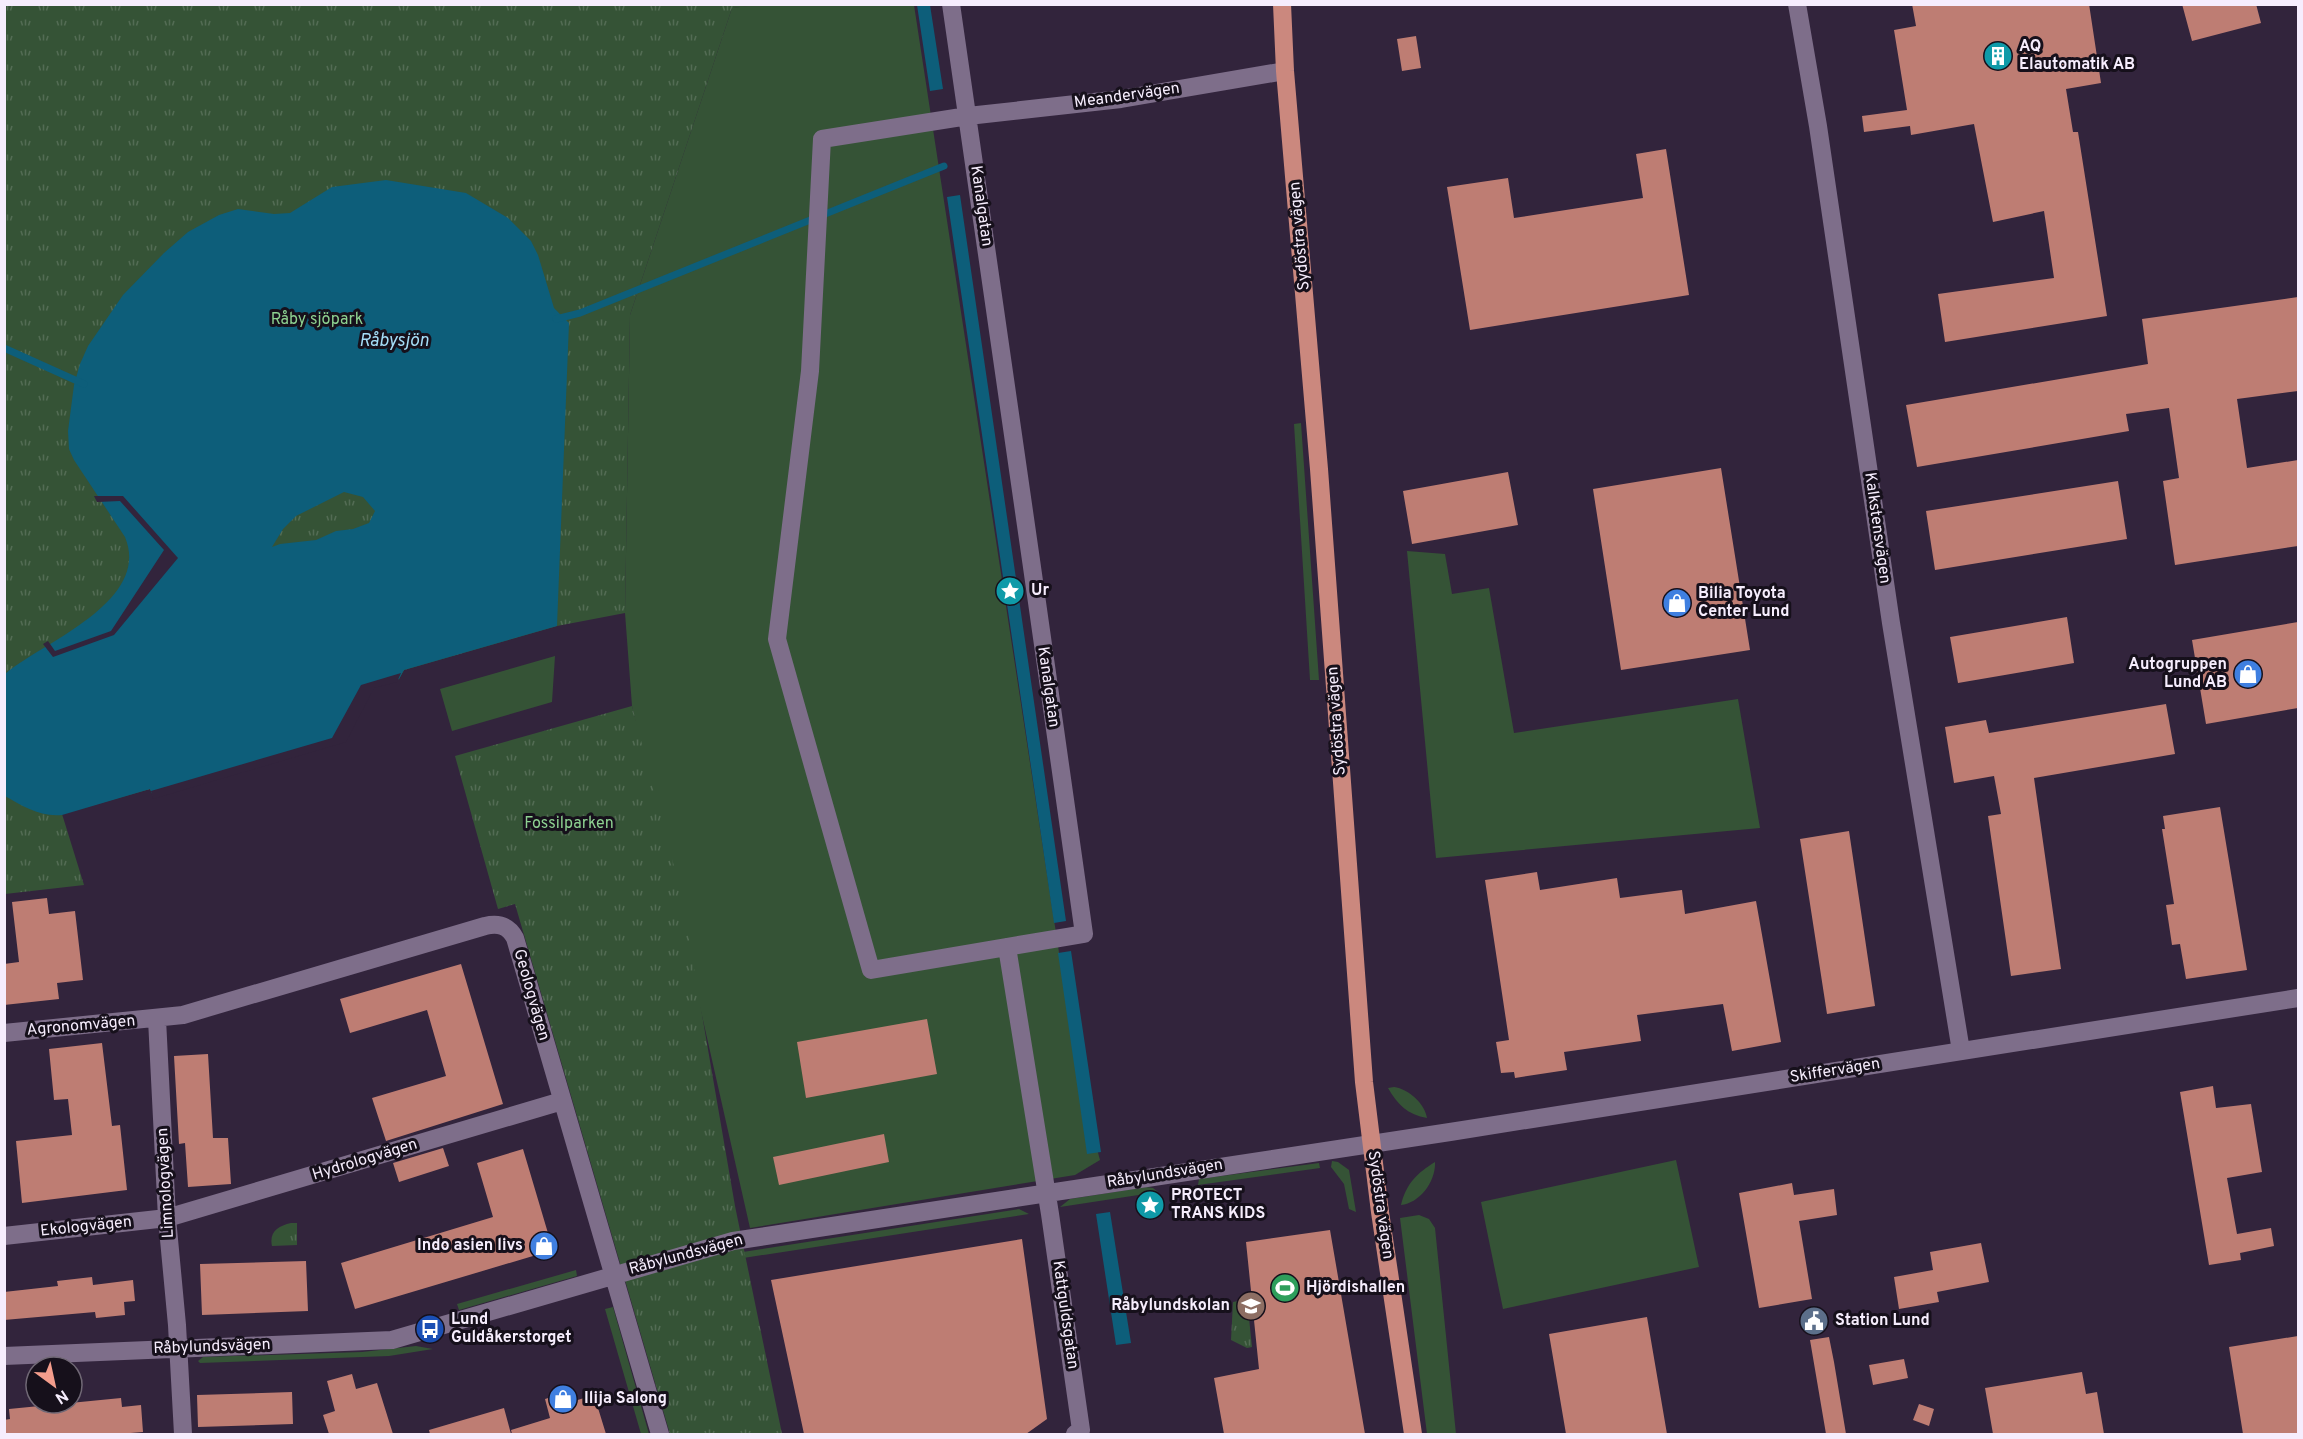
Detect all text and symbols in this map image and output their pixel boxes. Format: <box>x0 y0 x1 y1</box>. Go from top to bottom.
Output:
place label: AQ Elautomatik AB <box>2019 37 2135 75</box>
building icon: AQ Elautomatik AB <box>1982 40 2014 72</box>
street label: Meandervägen <box>1073 79 1181 113</box>
street label: Kanalgatan <box>965 164 997 248</box>
street label: Sydöstra vägen <box>1285 181 1315 291</box>
park label: Råby sjöpark <box>271 310 363 330</box>
water label: Råbysjön <box>359 330 429 353</box>
street label: Kalkstensvägen <box>1859 471 1895 585</box>
place icon: Ur <box>994 575 1026 607</box>
place label: Ur <box>1031 581 1049 601</box>
place label: Bilia Toyota Center Lund <box>1698 584 1790 622</box>
shop icon: Bilia Toyota Center Lund <box>1661 587 1693 619</box>
street label: Kanalgatan <box>1032 645 1064 729</box>
place label: Autogruppen Lund AB <box>2128 655 2227 693</box>
shop icon: Autogruppen Lund AB <box>2232 658 2264 690</box>
street label: Sydöstra vägen <box>1323 666 1351 776</box>
park label: Fossilparken <box>524 814 614 834</box>
street label: Geologvägen <box>508 947 554 1043</box>
street label: Agronomvägen <box>26 1011 136 1041</box>
street label: Skiffervägen <box>1788 1054 1882 1088</box>
street label: Limnologvägen <box>153 1127 179 1239</box>
street label: Hydrologvägen <box>310 1135 420 1185</box>
street label: Sydöstra vägen <box>1362 1150 1398 1260</box>
street label: Råbylundsvägen <box>1106 1155 1224 1193</box>
place label: PROTECT TRANS KIDS <box>1171 1186 1265 1224</box>
place icon: PROTECT TRANS KIDS <box>1134 1189 1166 1221</box>
street label: Ekologvägen <box>39 1212 133 1242</box>
shop icon: Indo asien livs <box>528 1230 560 1262</box>
street label: Råbylundsvägen <box>627 1230 745 1280</box>
place label: Indo asien livs <box>417 1236 523 1256</box>
street label: Kattguldsgatan <box>1047 1259 1083 1371</box>
sports icon: Hjördishallen <box>1269 1272 1301 1304</box>
place label: Hjördishallen <box>1306 1278 1405 1298</box>
school or university icon: Råbylundskolan <box>1235 1290 1267 1322</box>
place label: Råbylundskolan <box>1111 1295 1230 1316</box>
public building icon: Station Lund <box>1798 1305 1830 1337</box>
place label: Lund Guldåkerstorget <box>451 1310 571 1348</box>
place label: Station Lund <box>1835 1311 1930 1331</box>
bus stop icon: Lund Guldåkerstorget <box>414 1313 446 1345</box>
street label: Råbylundsvägen <box>153 1335 271 1359</box>
north arrow <box>24 1355 84 1415</box>
shop icon: Ilija Salong <box>547 1383 579 1415</box>
text: N <box>51 1384 71 1407</box>
place label: Ilija Salong <box>584 1389 667 1409</box>

